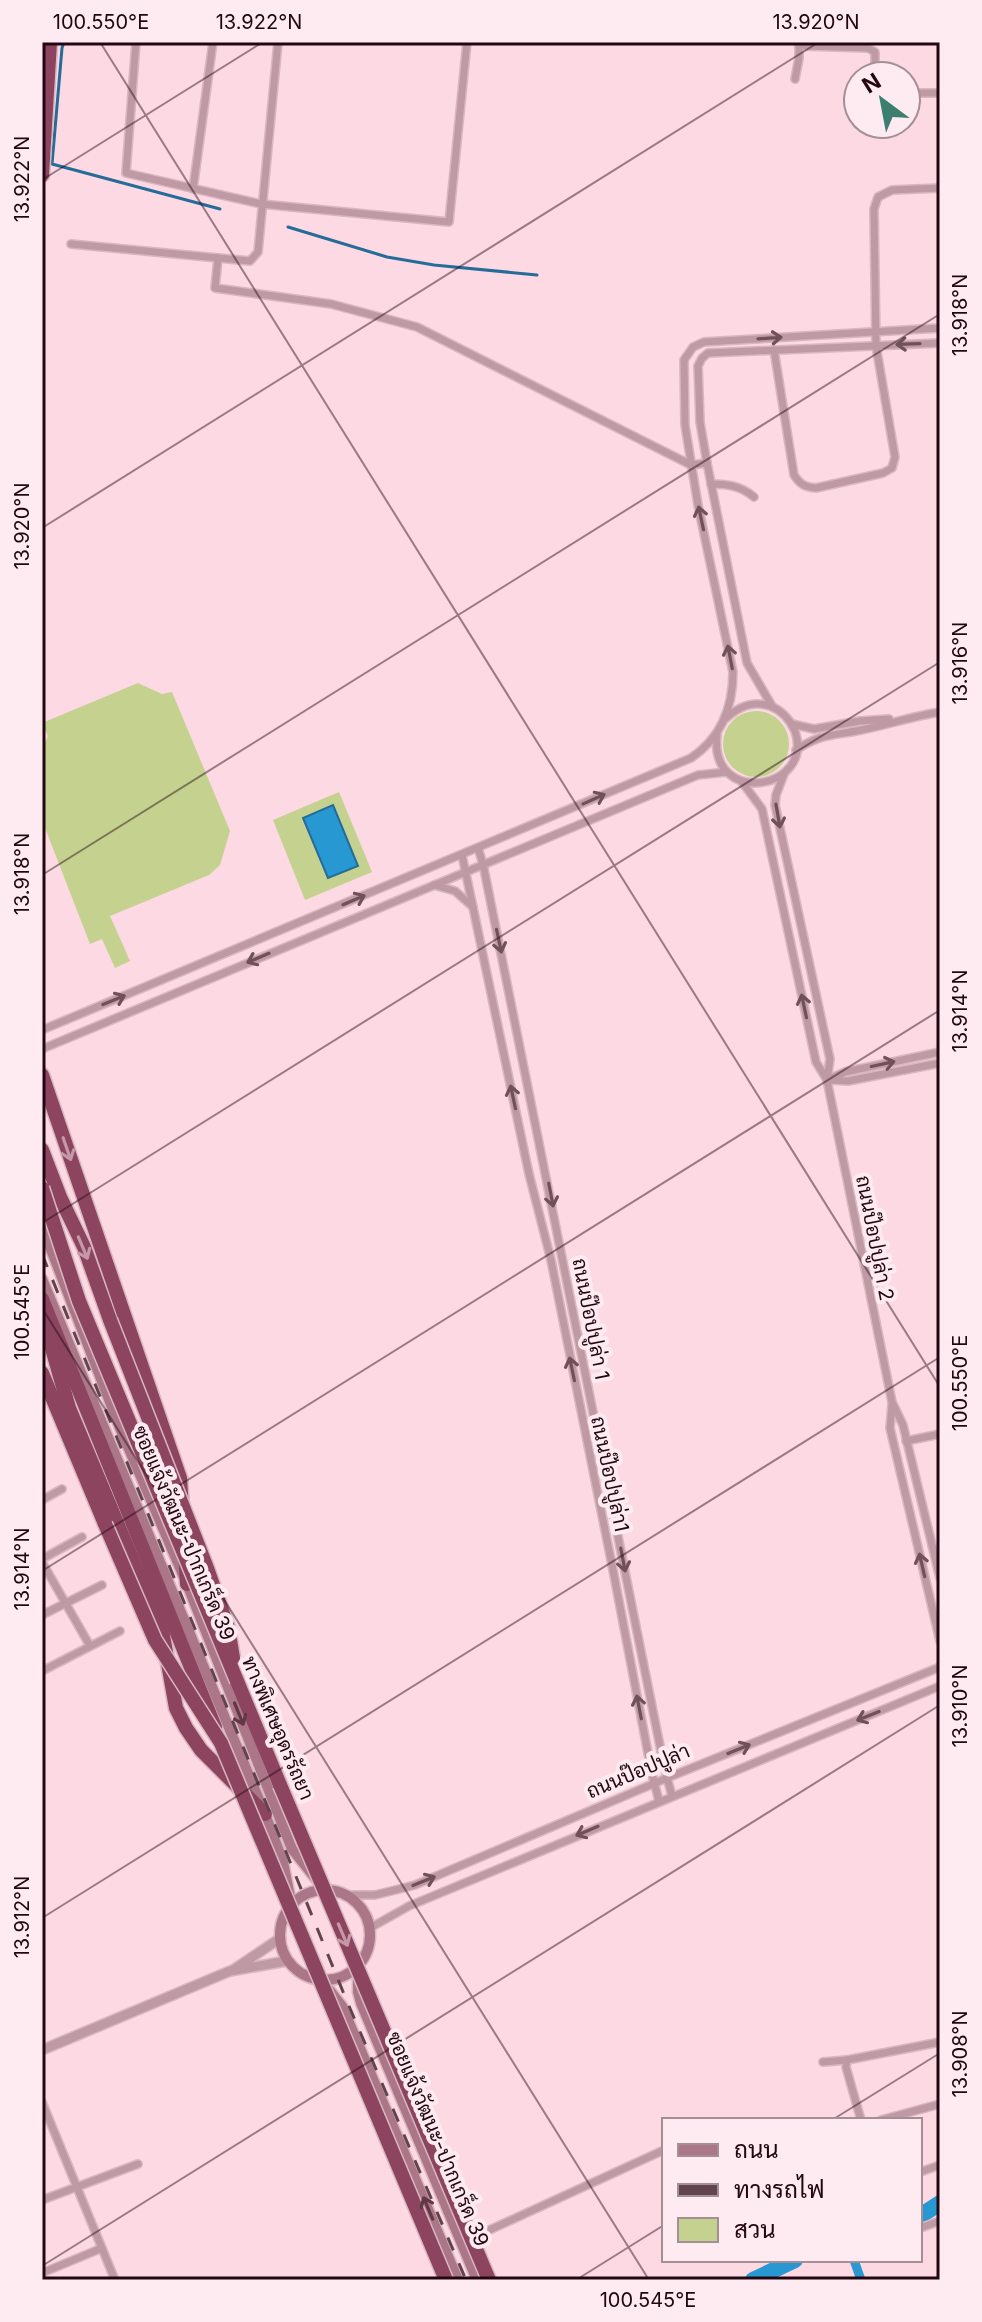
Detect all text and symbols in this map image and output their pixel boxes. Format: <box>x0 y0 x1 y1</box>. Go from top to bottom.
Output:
text: 100.550°E <box>53 10 149 34</box>
text: 13.922°N <box>216 10 302 34</box>
text: 13.920°N <box>772 10 860 34</box>
north arrow <box>842 60 922 140</box>
text: N <box>857 68 885 99</box>
text: 13.922°N <box>10 136 34 222</box>
text: 13.918°N <box>948 274 972 356</box>
one-way arrow <box>756 330 783 345</box>
one-way arrow <box>895 337 922 352</box>
text: 13.920°N <box>10 482 34 570</box>
one-way arrow <box>693 506 708 531</box>
text: 13.916°N <box>948 622 972 704</box>
one-way arrow <box>722 645 737 670</box>
one-way arrow <box>581 791 605 806</box>
one-way arrow <box>772 803 787 828</box>
text: 13.918°N <box>10 833 34 915</box>
one-way arrow <box>341 892 366 907</box>
one-way arrow <box>492 927 507 953</box>
one-way arrow <box>246 952 271 966</box>
text: 13.914°N <box>948 970 972 1052</box>
one-way arrow <box>101 992 126 1006</box>
one-way arrow <box>796 994 811 1020</box>
one-way arrow <box>870 1056 896 1071</box>
one-way arrow <box>505 1085 520 1110</box>
one-way arrow <box>61 1136 76 1161</box>
street label: ถนนป๊อปปูล่า 2 <box>848 1173 899 1303</box>
one-way arrow <box>544 1182 559 1208</box>
one-way arrow <box>77 1235 91 1260</box>
street label: ถนนป๊อปปูล่า 1 <box>565 1256 615 1382</box>
text: 100.545°E <box>10 1264 34 1360</box>
text: 100.550°E <box>948 1335 972 1431</box>
one-way arrow <box>564 1357 579 1383</box>
street label: ถนนป๊อปปูล่า1 <box>583 1414 634 1535</box>
street label: ซอยแจ้งวัฒนะ-ปากเกร็ด 39 <box>128 1421 243 1644</box>
text: 13.914°N <box>10 1528 34 1610</box>
one-way arrow <box>617 1547 632 1573</box>
one-way arrow <box>914 1553 929 1578</box>
street label: ทางพิเศษอุดรรัถยา <box>235 1653 319 1804</box>
text: 13.910°N <box>948 1665 972 1748</box>
one-way arrow <box>631 1695 646 1720</box>
one-way arrow <box>232 1701 247 1726</box>
one-way arrow <box>856 1709 881 1724</box>
street label: ถนนป๊อปปูล่า <box>583 1739 694 1806</box>
one-way arrow <box>726 1740 751 1755</box>
one-way arrow <box>575 1825 600 1840</box>
one-way arrow <box>411 1873 436 1887</box>
text: 13.912°N <box>10 1876 34 1958</box>
one-way arrow <box>336 1922 351 1947</box>
text: 13.908°N <box>948 2011 972 2097</box>
street label: ซอยแจ้งวัฒนะ-ปากเกร็ด 39 <box>382 2027 497 2250</box>
legend <box>662 2118 922 2262</box>
text: ถนน <box>734 2135 779 2164</box>
text: ทางรถไฟ <box>734 2174 825 2204</box>
one-way arrow <box>419 2196 434 2221</box>
text: สวน <box>734 2215 776 2244</box>
text: 100.545°E <box>600 2288 696 2312</box>

